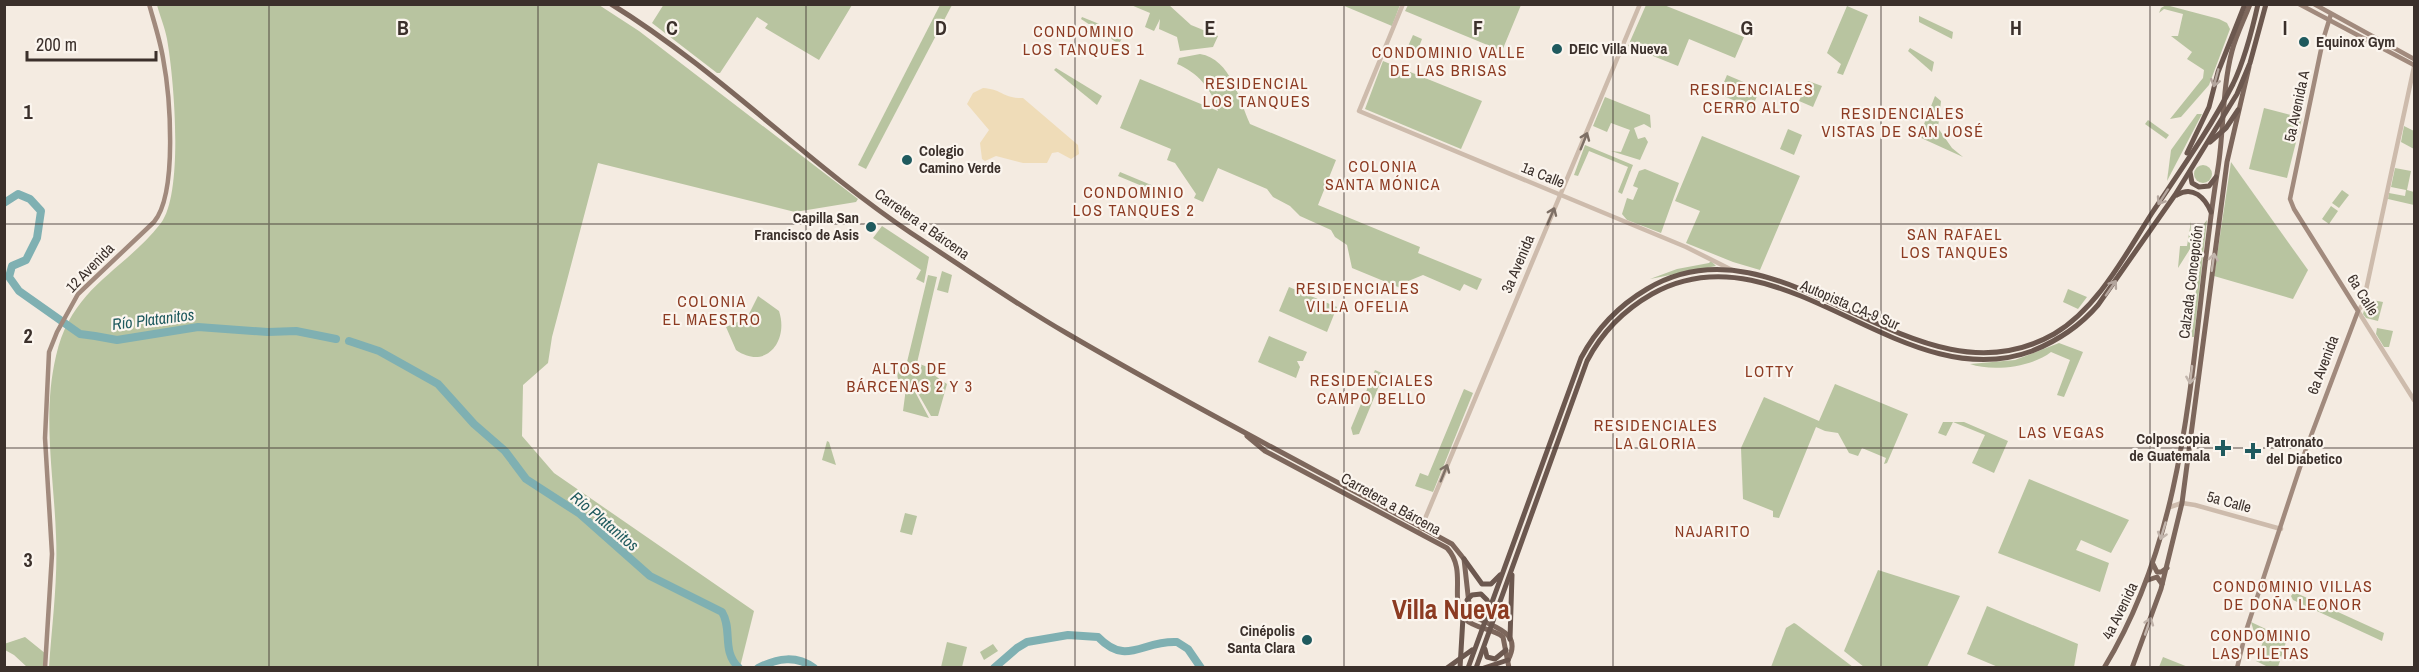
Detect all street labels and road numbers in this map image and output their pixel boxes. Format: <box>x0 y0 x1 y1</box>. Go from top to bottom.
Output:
street label: 5a Avenida A <box>2279 68 2314 143</box>
street label: 1a Calle <box>1518 156 1568 193</box>
street label: Carretera a Bárcena <box>871 183 974 264</box>
street label: Calzada Concepción <box>2173 224 2208 340</box>
street label: 3a Avenida <box>1496 231 1539 296</box>
street label: 12 Avenida <box>61 238 119 297</box>
street label: 6a Calle <box>2343 270 2384 320</box>
street label: Autopista CA-9 Sur <box>1796 274 1903 335</box>
street label: 6a Avenida <box>2302 332 2343 397</box>
street label: Carretera a Bárcena <box>1337 467 1445 540</box>
street label: 5a Calle <box>2205 486 2254 518</box>
street label: 4a Avenida <box>2097 578 2143 643</box>

